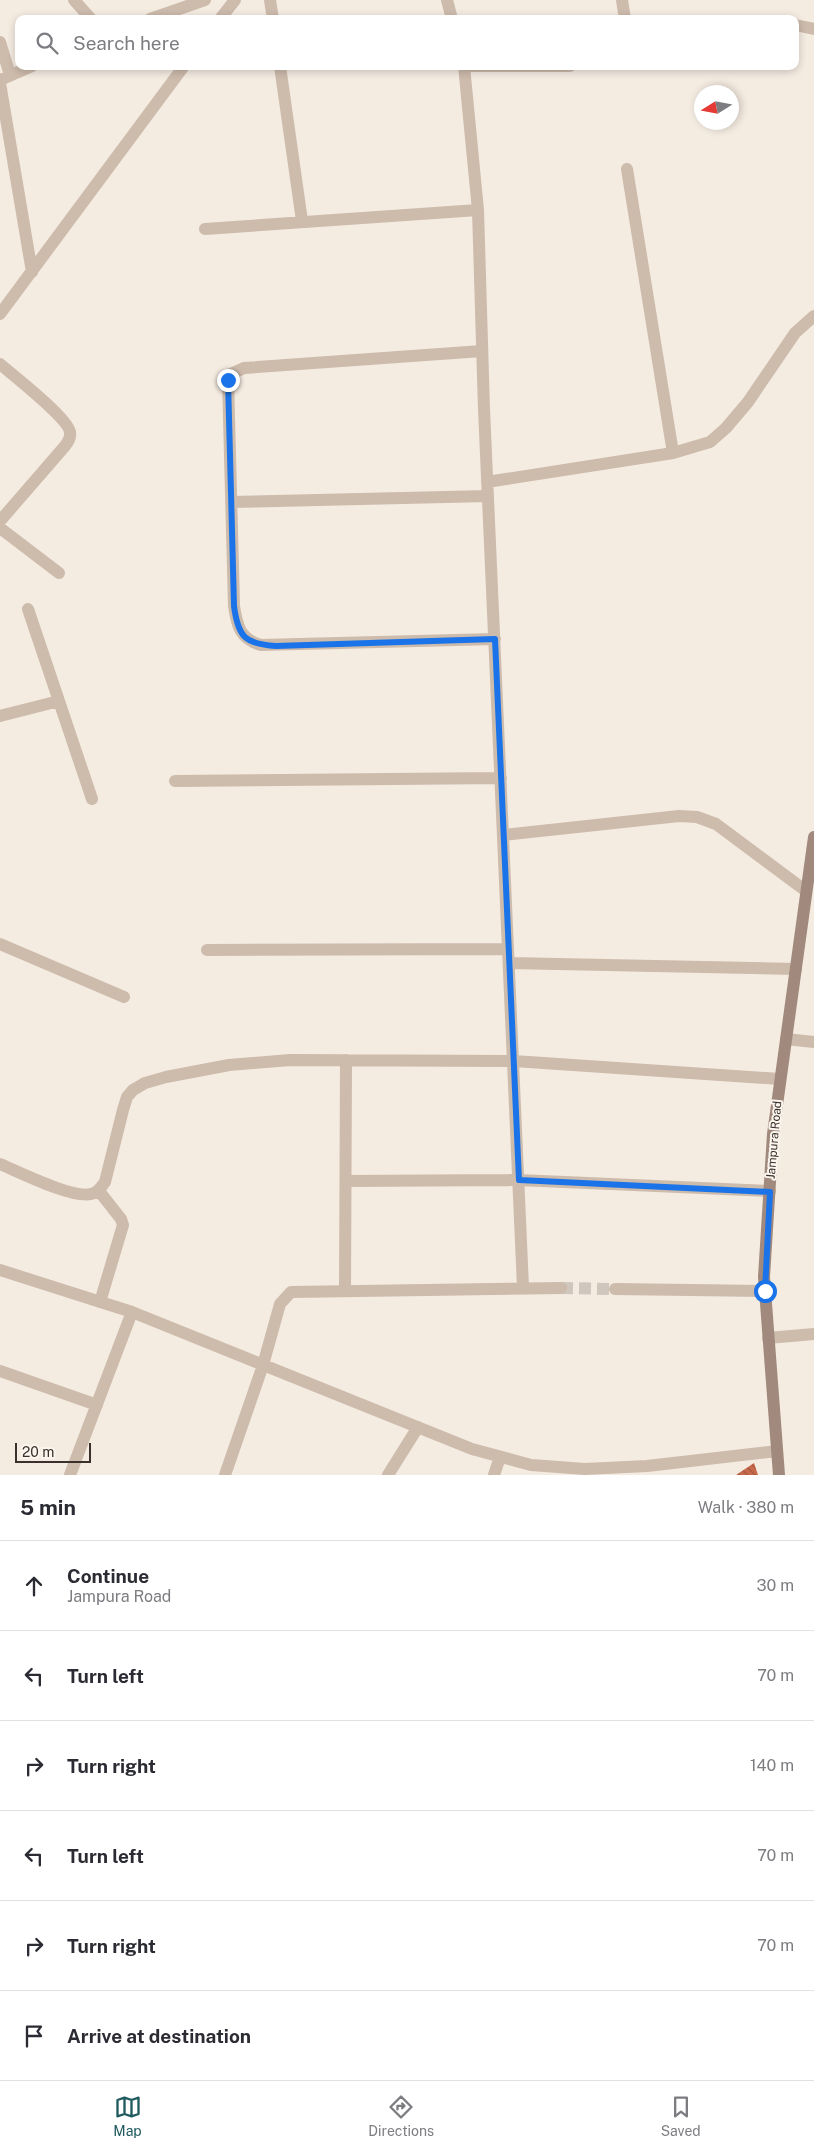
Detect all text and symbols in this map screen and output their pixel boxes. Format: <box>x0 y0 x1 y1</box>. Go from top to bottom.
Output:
search box <box>15 15 799 70</box>
icon: search <box>33 29 61 57</box>
text: Search here <box>73 32 180 54</box>
north arrow <box>694 85 739 130</box>
route end <box>217 369 240 392</box>
street label: Jampura Road <box>764 1100 784 1180</box>
route start <box>754 1280 777 1303</box>
scale bar <box>15 1440 91 1463</box>
text: 20 m <box>22 1444 54 1460</box>
text: 5 min <box>20 1495 76 1520</box>
text: Walk · 380 m <box>698 1498 794 1517</box>
text: Continue <box>67 1565 149 1587</box>
icon: ahead <box>20 1572 48 1600</box>
text: 30 m <box>757 1576 794 1595</box>
text: Jampura Road <box>67 1587 171 1606</box>
icon: left <box>20 1662 48 1690</box>
text: Turn left <box>67 1665 144 1687</box>
text: 70 m <box>757 1666 794 1685</box>
icon: right <box>20 1752 48 1780</box>
text: Turn right <box>67 1755 156 1777</box>
text: 140 m <box>750 1756 794 1775</box>
icon: left <box>20 1842 48 1870</box>
text: Turn left <box>67 1845 144 1867</box>
text: 70 m <box>757 1846 794 1865</box>
icon: right <box>20 1932 48 1960</box>
text: Turn right <box>67 1935 156 1957</box>
text: 70 m <box>757 1936 794 1955</box>
icon: arrive <box>20 2022 48 2050</box>
text: Arrive at destination <box>67 2025 251 2047</box>
tab: Map <box>113 2093 142 2139</box>
tab: Directions <box>368 2093 434 2139</box>
tab: Saved <box>661 2093 701 2139</box>

